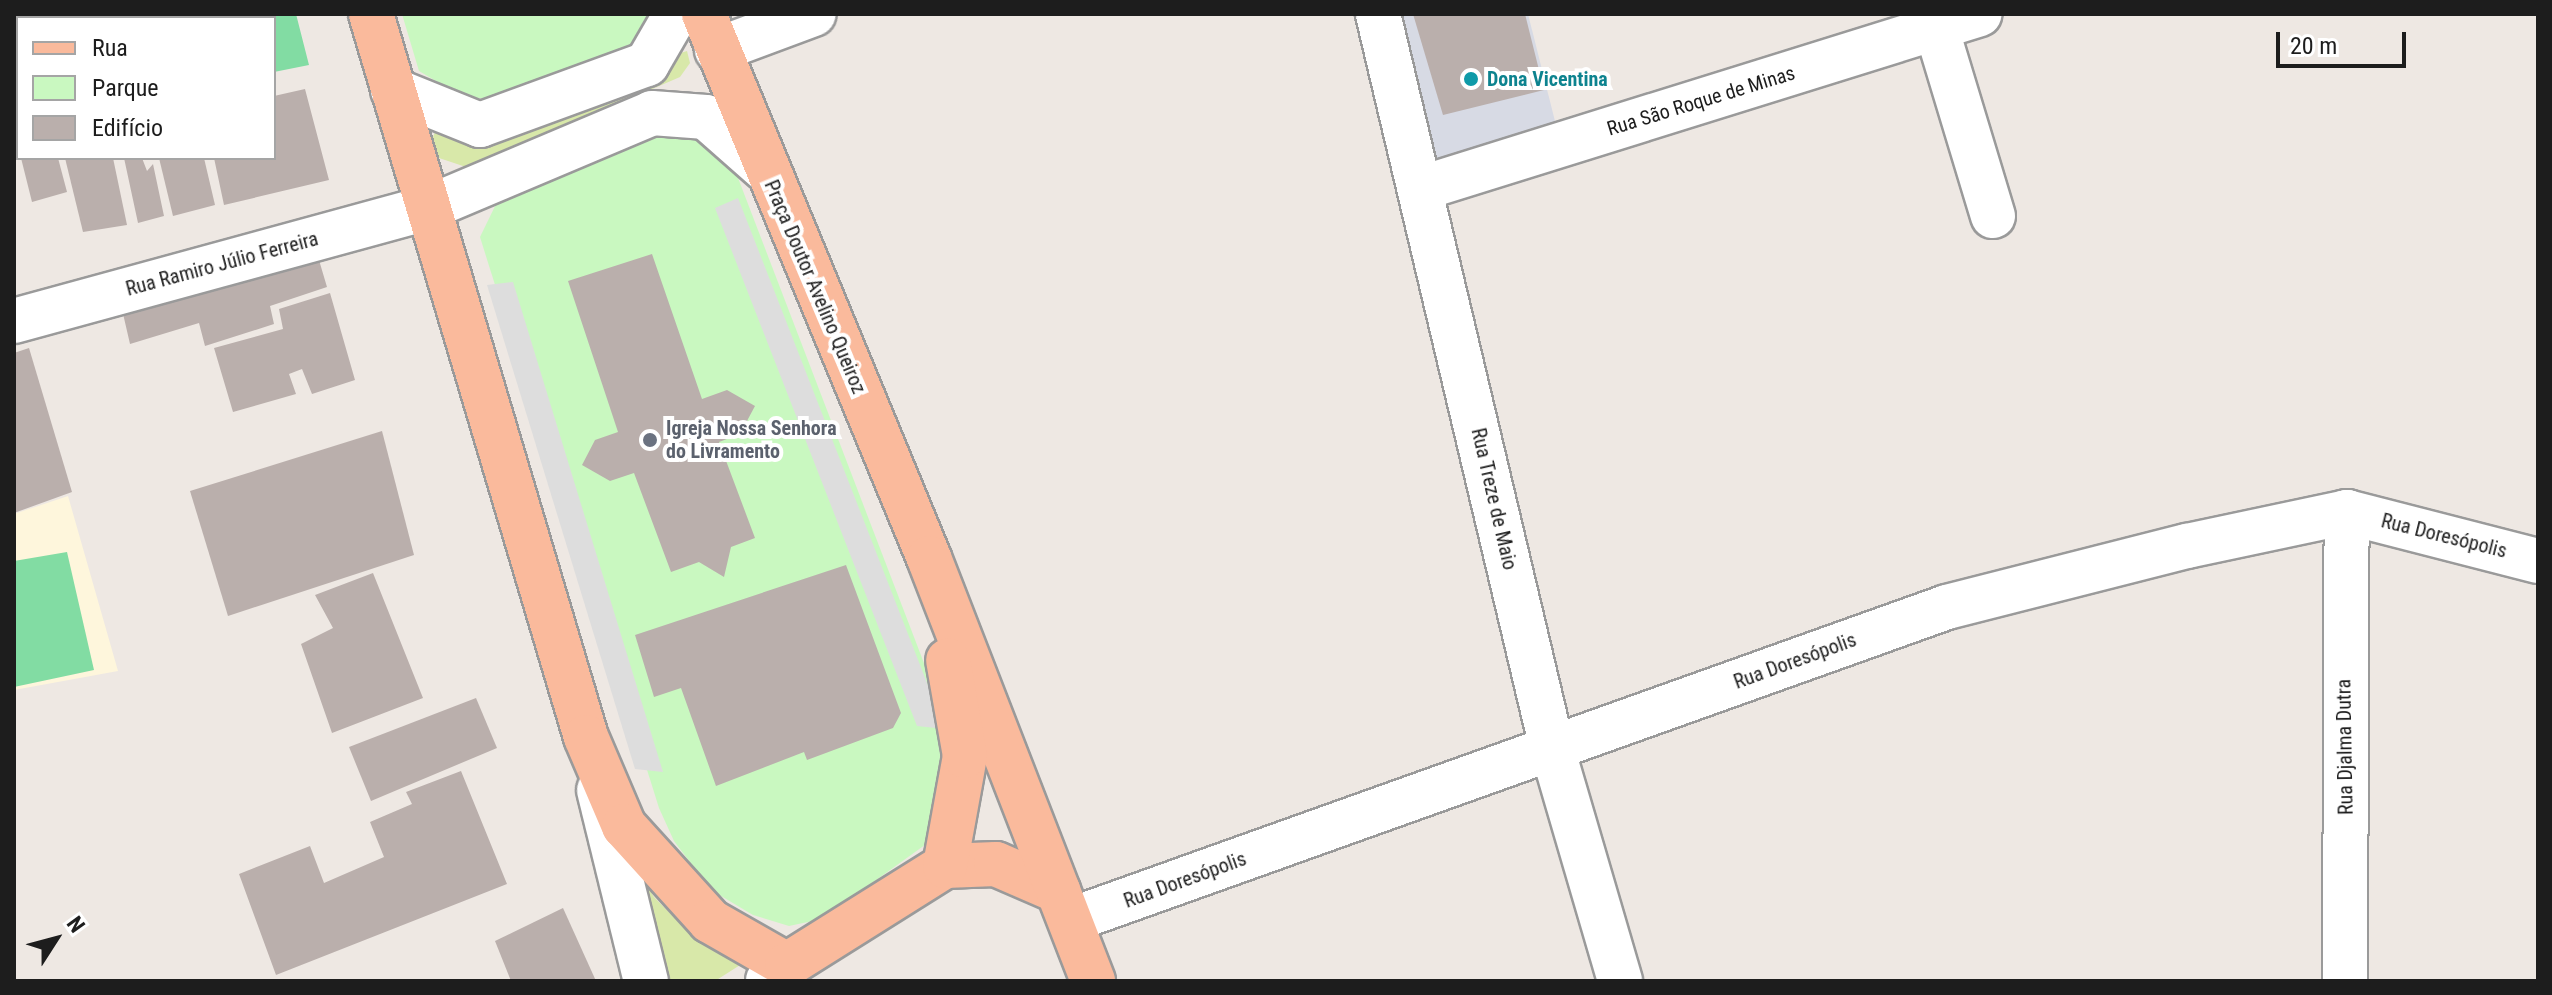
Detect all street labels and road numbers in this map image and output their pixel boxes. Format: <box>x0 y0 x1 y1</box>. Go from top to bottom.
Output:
street label: Rua São Roque de Minas <box>1604 61 1798 141</box>
street label: Praça Doutor Avelino Queiroz <box>759 176 871 398</box>
street label: Rua Ramiro Júlio Ferreira <box>123 227 321 301</box>
street label: Rua Treze de Maio <box>1466 426 1522 572</box>
street label: Rua Doresópolis <box>2379 509 2509 563</box>
street label: Rua Doresópolis <box>1730 628 1860 694</box>
street label: Rua Djalma Dutra <box>2332 679 2358 815</box>
street label: Rua Doresópolis <box>1120 847 1250 913</box>

